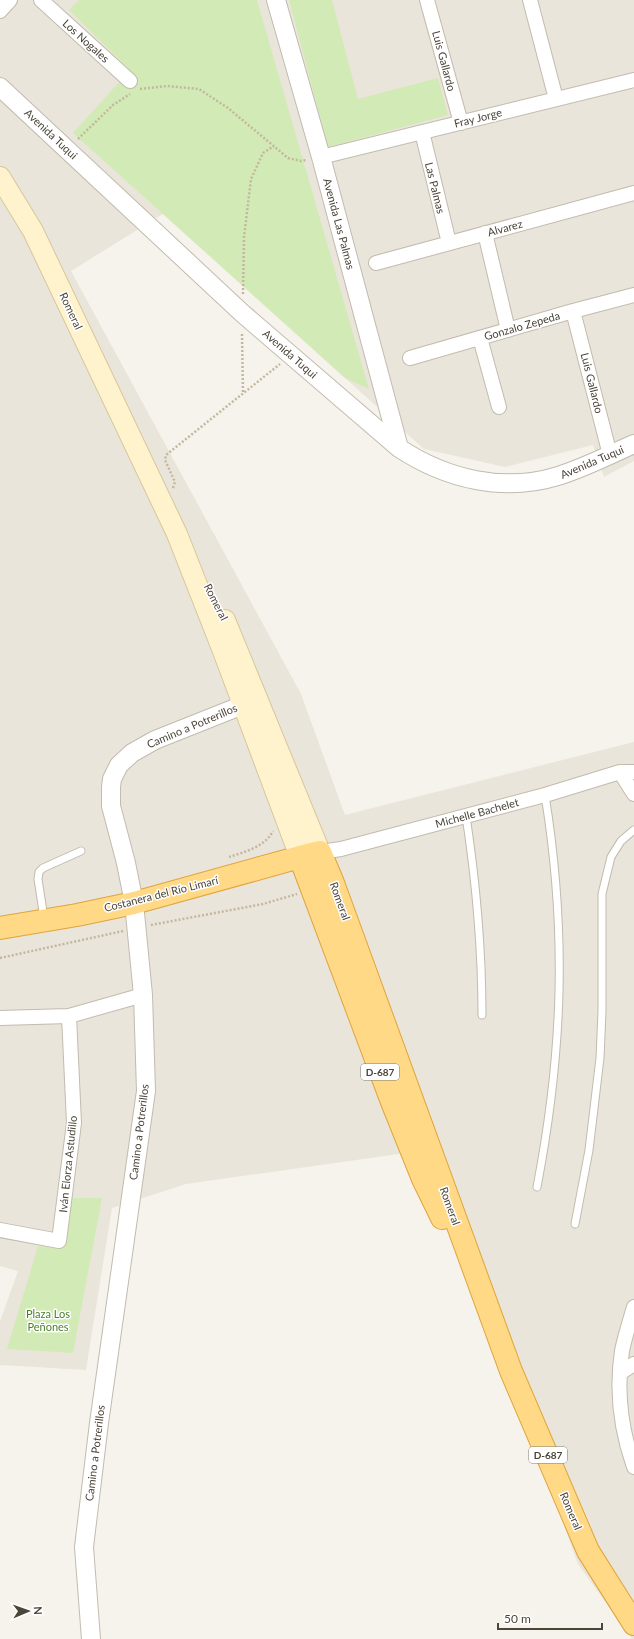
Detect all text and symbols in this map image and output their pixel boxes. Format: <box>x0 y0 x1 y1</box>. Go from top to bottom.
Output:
street label: Los Nogales <box>60 16 112 65</box>
street label: Luis Gallardo <box>430 29 459 93</box>
street label: Fray Jorge <box>453 105 503 130</box>
street label: Avenida Tuqui <box>22 106 81 162</box>
street label: Las Palmas <box>423 161 448 215</box>
street label: Avenida Las Palmas <box>321 177 358 271</box>
street label: Alvarez <box>486 217 524 238</box>
street label: Romeral <box>57 290 86 331</box>
street label: Gonzalo Zepeda <box>482 308 561 343</box>
street label: Avenida Tuqui <box>261 327 320 381</box>
street label: Luis Gallardo <box>579 351 606 415</box>
street label: Avenida Tuqui <box>558 442 626 481</box>
street label: Romeral <box>202 581 231 622</box>
street label: Camino a Potrerillos <box>145 701 239 750</box>
street label: Michelle Bachelet <box>434 795 520 830</box>
street label: Costanera del Río Limarí <box>102 873 220 914</box>
street label: Romeral <box>328 880 353 922</box>
road number: D-687 <box>361 1064 399 1080</box>
street label: Camino a Potrerillos <box>126 1083 151 1181</box>
street label: Iván Elorza Astudillo <box>56 1115 79 1213</box>
street label: Romeral <box>438 1185 463 1227</box>
park label: Plaza Los Peñones <box>26 1307 70 1333</box>
street label: Camino a Potrerillos <box>82 1404 107 1502</box>
road number: D-687 <box>529 1447 567 1463</box>
street label: Romeral <box>558 1490 585 1532</box>
north arrow <box>8 1591 48 1631</box>
scale bar <box>498 1605 602 1631</box>
text: N <box>32 1606 45 1615</box>
text: 50 m <box>504 1611 531 1626</box>

